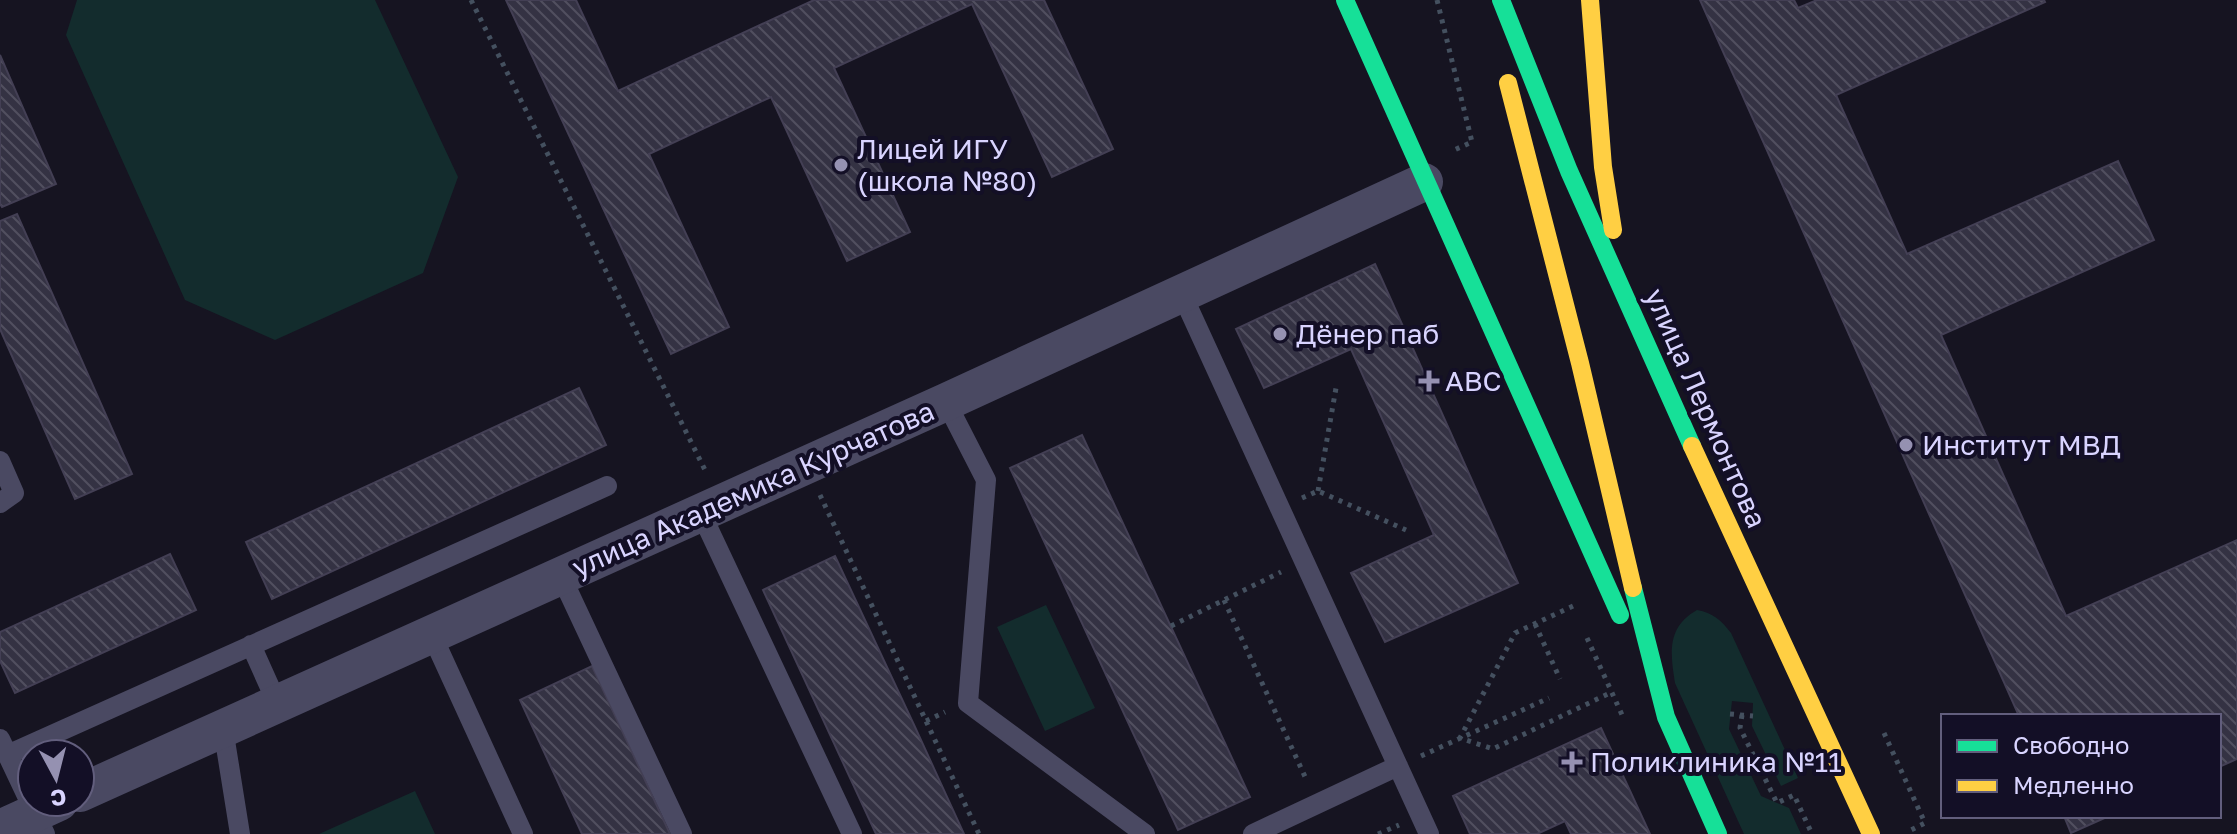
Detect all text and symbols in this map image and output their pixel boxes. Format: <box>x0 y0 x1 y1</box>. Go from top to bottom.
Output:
place label: Лицей ИГУ (школа №80) <box>857 132 1037 197</box>
marker: Лицей ИГУ (школа №80) <box>832 156 850 174</box>
street label: улица Лермонтова <box>1639 283 1774 533</box>
place label: Дёнер паб <box>1296 317 1439 350</box>
marker: Дёнер паб <box>1271 325 1289 343</box>
place label: ABC <box>1445 364 1501 397</box>
marker: ABC <box>1420 372 1438 390</box>
street label: улица Академика Курчатова <box>567 394 939 584</box>
place label: Институт МВД <box>1922 428 2121 461</box>
marker: Институт МВД <box>1897 436 1915 454</box>
legend <box>1941 714 2221 818</box>
text: Свободно <box>2013 730 2129 759</box>
north arrow <box>16 738 96 818</box>
place label: Поликлиника №11 <box>1590 745 1842 778</box>
marker: Поликлиника №11 <box>1561 751 1583 773</box>
text: Медленно <box>2013 770 2134 799</box>
text: С <box>49 784 68 813</box>

